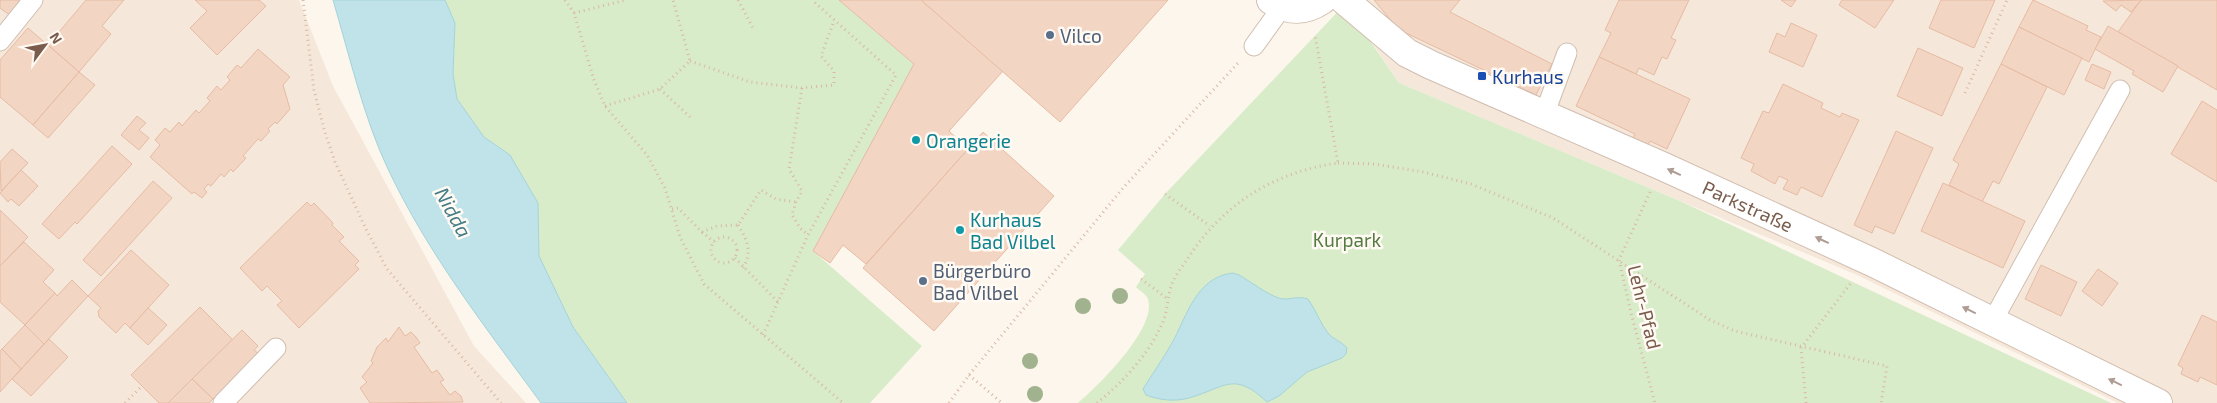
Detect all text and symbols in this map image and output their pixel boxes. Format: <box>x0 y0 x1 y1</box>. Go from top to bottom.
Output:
north arrow <box>20 20 70 70</box>
place label: Vilco <box>1060 24 1102 47</box>
text: N <box>47 29 66 47</box>
marker: Vilco <box>1044 29 1056 41</box>
place label: Kurhaus <box>1492 65 1564 88</box>
marker: Kurhaus <box>1476 70 1488 82</box>
place label: Orangerie <box>926 129 1011 152</box>
marker: Orangerie <box>910 134 922 146</box>
one-way arrow <box>1667 168 1681 176</box>
street label: Parkstraße <box>1699 175 1797 236</box>
water label: Nidda <box>431 183 477 241</box>
place label: Kurhaus Bad Vilbel <box>970 208 1056 253</box>
marker: Kurhaus Bad Vilbel <box>954 224 966 236</box>
park label: Kurpark <box>1313 228 1382 251</box>
one-way arrow <box>1815 235 1829 243</box>
place label: Bürgerbüro Bad Vilbel <box>933 259 1031 304</box>
street label: Lehr-Pfad <box>1623 262 1667 352</box>
marker: Bürgerbüro Bad Vilbel <box>917 275 929 287</box>
one-way arrow <box>1962 306 1976 314</box>
one-way arrow <box>2107 377 2122 386</box>

